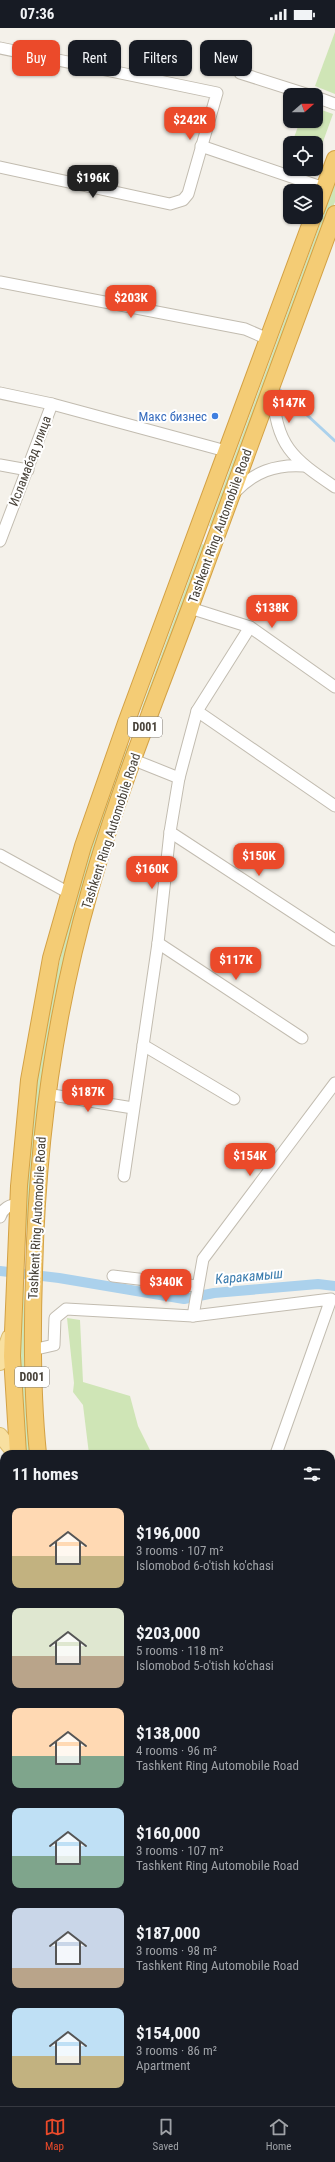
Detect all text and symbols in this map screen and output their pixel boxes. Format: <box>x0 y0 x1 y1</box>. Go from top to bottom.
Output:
text: 07:36 <box>20 5 54 23</box>
chip: Buy <box>12 40 60 76</box>
chip: Rent <box>68 40 121 76</box>
chip: Filters <box>129 40 192 76</box>
chip: New <box>200 40 252 76</box>
north arrow <box>283 88 323 128</box>
map controls <box>283 88 323 224</box>
pin: $242K <box>162 107 218 141</box>
text: $242K <box>173 112 207 127</box>
button: locate <box>283 136 323 176</box>
pin: $196K <box>65 165 121 199</box>
text: $196K <box>76 170 110 185</box>
button: layers <box>283 184 323 224</box>
pin: $203K <box>103 285 159 319</box>
text: $203K <box>114 290 148 305</box>
pin: $147K <box>261 390 317 424</box>
text: $147K <box>272 395 306 410</box>
place label: Макс бизнес <box>138 409 207 424</box>
marker: Макс бизнес <box>210 411 220 421</box>
street label: Исламабад улица <box>6 414 54 508</box>
street label: Tashkent Ring Automobile Road <box>185 447 255 605</box>
pin: $138K <box>244 595 300 629</box>
text: $138K <box>255 600 289 615</box>
road number: D001 <box>128 717 162 737</box>
street label: Tashkent Ring Automobile Road <box>79 751 143 911</box>
pin: $150K <box>231 843 287 877</box>
text: $150K <box>242 848 276 863</box>
pin: $160K <box>124 856 180 890</box>
text: $160K <box>135 861 169 876</box>
pin: $117K <box>208 947 264 981</box>
text: $117K <box>219 952 253 967</box>
pin: $187K <box>60 1079 116 1113</box>
text: $187K <box>71 1084 105 1099</box>
street label: Tashkent Ring Automobile Road <box>25 1136 49 1300</box>
pin: $154K <box>222 1143 278 1177</box>
text: $154K <box>233 1148 267 1163</box>
water label: Каракамыш <box>214 1265 284 1287</box>
pin: $340K <box>138 1269 194 1303</box>
text: $340K <box>149 1274 183 1289</box>
road number: D001 <box>15 1367 49 1387</box>
icon: filters <box>301 1463 323 1485</box>
text: 11 homes <box>12 1464 78 1484</box>
text: $196,000 <box>136 1523 200 1543</box>
icon: home <box>44 1524 92 1572</box>
text: 3 rooms · 107 m² <box>136 1543 223 1558</box>
text: Islomobod 6-o'tish ko'chasi <box>136 1558 274 1573</box>
text: $203,000 <box>136 1623 200 1643</box>
icon: home <box>44 1624 92 1672</box>
text: 5 rooms · 118 m² <box>136 1643 223 1658</box>
text: Islomobod 5-o'tish ko'chasi <box>136 1658 274 1673</box>
text: $138,000 <box>136 1723 200 1743</box>
icon: home <box>44 1724 92 1772</box>
text: 4 rooms · 96 m² <box>136 1743 217 1758</box>
text: Tashkent Ring Automobile Road <box>136 1758 299 1773</box>
text: $160,000 <box>136 1823 200 1843</box>
icon: home <box>44 1824 92 1872</box>
text: 3 rooms · 107 m² <box>136 1843 223 1858</box>
text: Tashkent Ring Automobile Road <box>136 1858 299 1873</box>
text: $187,000 <box>136 1923 200 1943</box>
icon: home <box>44 1924 92 1972</box>
text: 3 rooms · 98 m² <box>136 1943 217 1958</box>
text: Tashkent Ring Automobile Road <box>136 1958 299 1973</box>
text: $154,000 <box>136 2023 200 2043</box>
icon: home <box>44 2024 92 2072</box>
text: 3 rooms · 86 m² <box>136 2043 217 2058</box>
text: Apartment <box>136 2058 190 2073</box>
tab: Map <box>44 2116 66 2153</box>
tab: Saved <box>153 2116 179 2153</box>
tab: Home <box>266 2116 291 2153</box>

